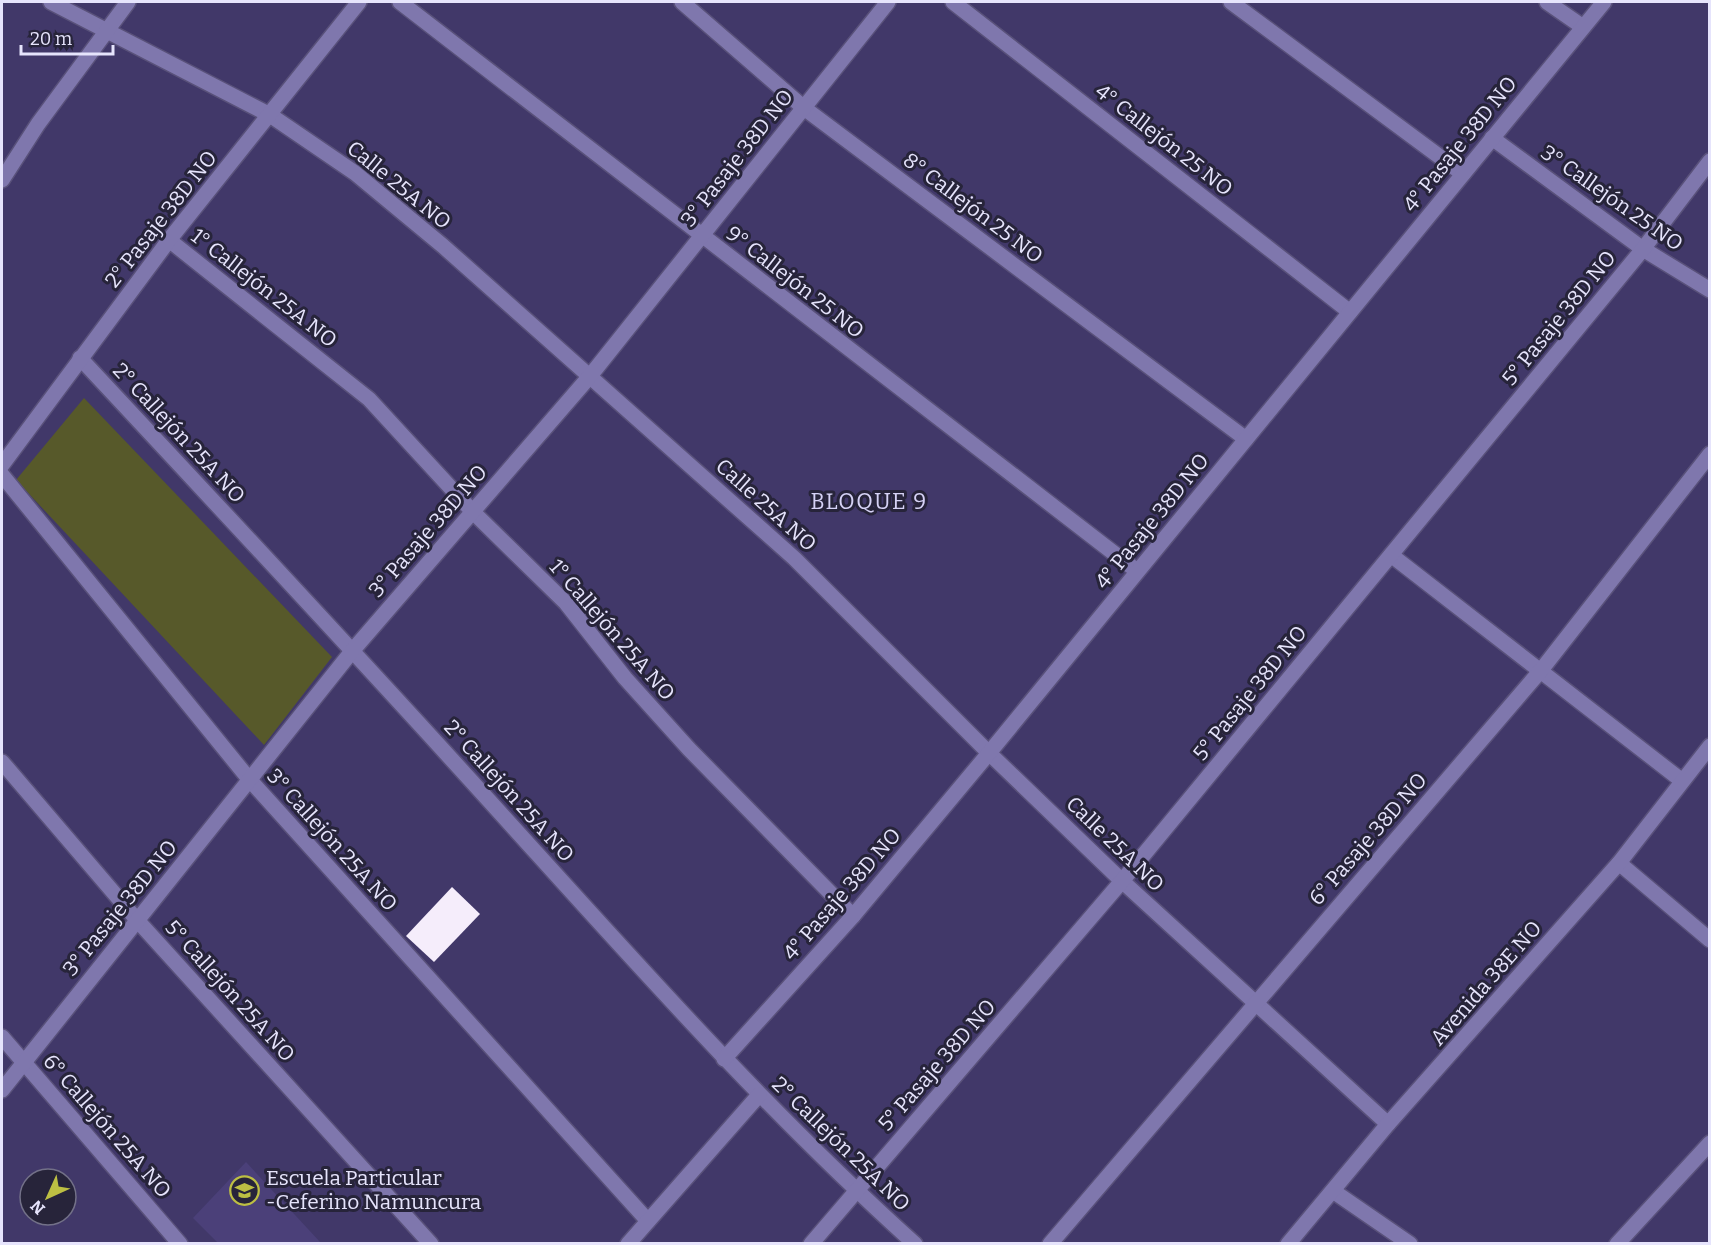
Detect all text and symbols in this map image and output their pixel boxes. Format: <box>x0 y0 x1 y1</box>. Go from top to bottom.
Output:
scale bar <box>21 18 112 56</box>
text: 20 m <box>30 28 72 50</box>
street label: 4° Pasaje 38D NO <box>1397 71 1523 217</box>
street label: 4° Callejón 25 NO <box>1090 78 1238 202</box>
street label: 3° Pasaje 38D NO <box>675 84 799 232</box>
street label: Calle 25A NO <box>342 135 456 235</box>
street label: 3° Callejón 25 NO <box>1536 139 1688 257</box>
street label: 2° Pasaje 38D NO <box>99 145 223 293</box>
street label: 8° Callejón 25 NO <box>898 147 1048 269</box>
street label: 9° Callejón 25 NO <box>721 220 869 344</box>
street label: 1° Callejón 25A NO <box>186 223 342 353</box>
street label: 5° Pasaje 38D NO <box>1497 245 1621 391</box>
street label: 2° Callejón 25A NO <box>107 358 251 508</box>
street label: 4° Pasaje 38D NO <box>1089 448 1215 594</box>
street label: Calle 25A NO <box>710 453 822 557</box>
street label: 3° Pasaje 38D NO <box>363 459 493 603</box>
district label: BLOQUE 9 <box>810 488 928 515</box>
street label: 1° Callejón 25A NO <box>544 554 680 706</box>
street label: 5° Pasaje 38D NO <box>1188 620 1312 766</box>
street label: 2° Callejón 25A NO <box>438 715 580 867</box>
street label: 3° Callejón 25A NO <box>261 763 403 917</box>
street label: 6° Pasaje 38D NO <box>1303 767 1433 911</box>
street label: Calle 25A NO <box>1061 791 1169 897</box>
street label: 4° Pasaje 38D NO <box>777 823 907 965</box>
street label: 3° Pasaje 38D NO <box>57 835 183 981</box>
street label: 5° Callejón 25A NO <box>160 915 300 1067</box>
street label: Avenida 38E NO <box>1425 915 1547 1051</box>
street label: 5° Pasaje 38D NO <box>873 994 1001 1136</box>
street label: 6° Callejón 25A NO <box>37 1049 177 1203</box>
street label: 2° Callejón 25A NO <box>766 1071 916 1217</box>
place label: Escuela Particular -Ceferino Namuncura <box>266 1165 482 1215</box>
north arrow <box>18 1167 78 1227</box>
school or university icon: Escuela Particular -Ceferino Namuncura <box>229 1174 261 1206</box>
text: N <box>27 1196 49 1218</box>

